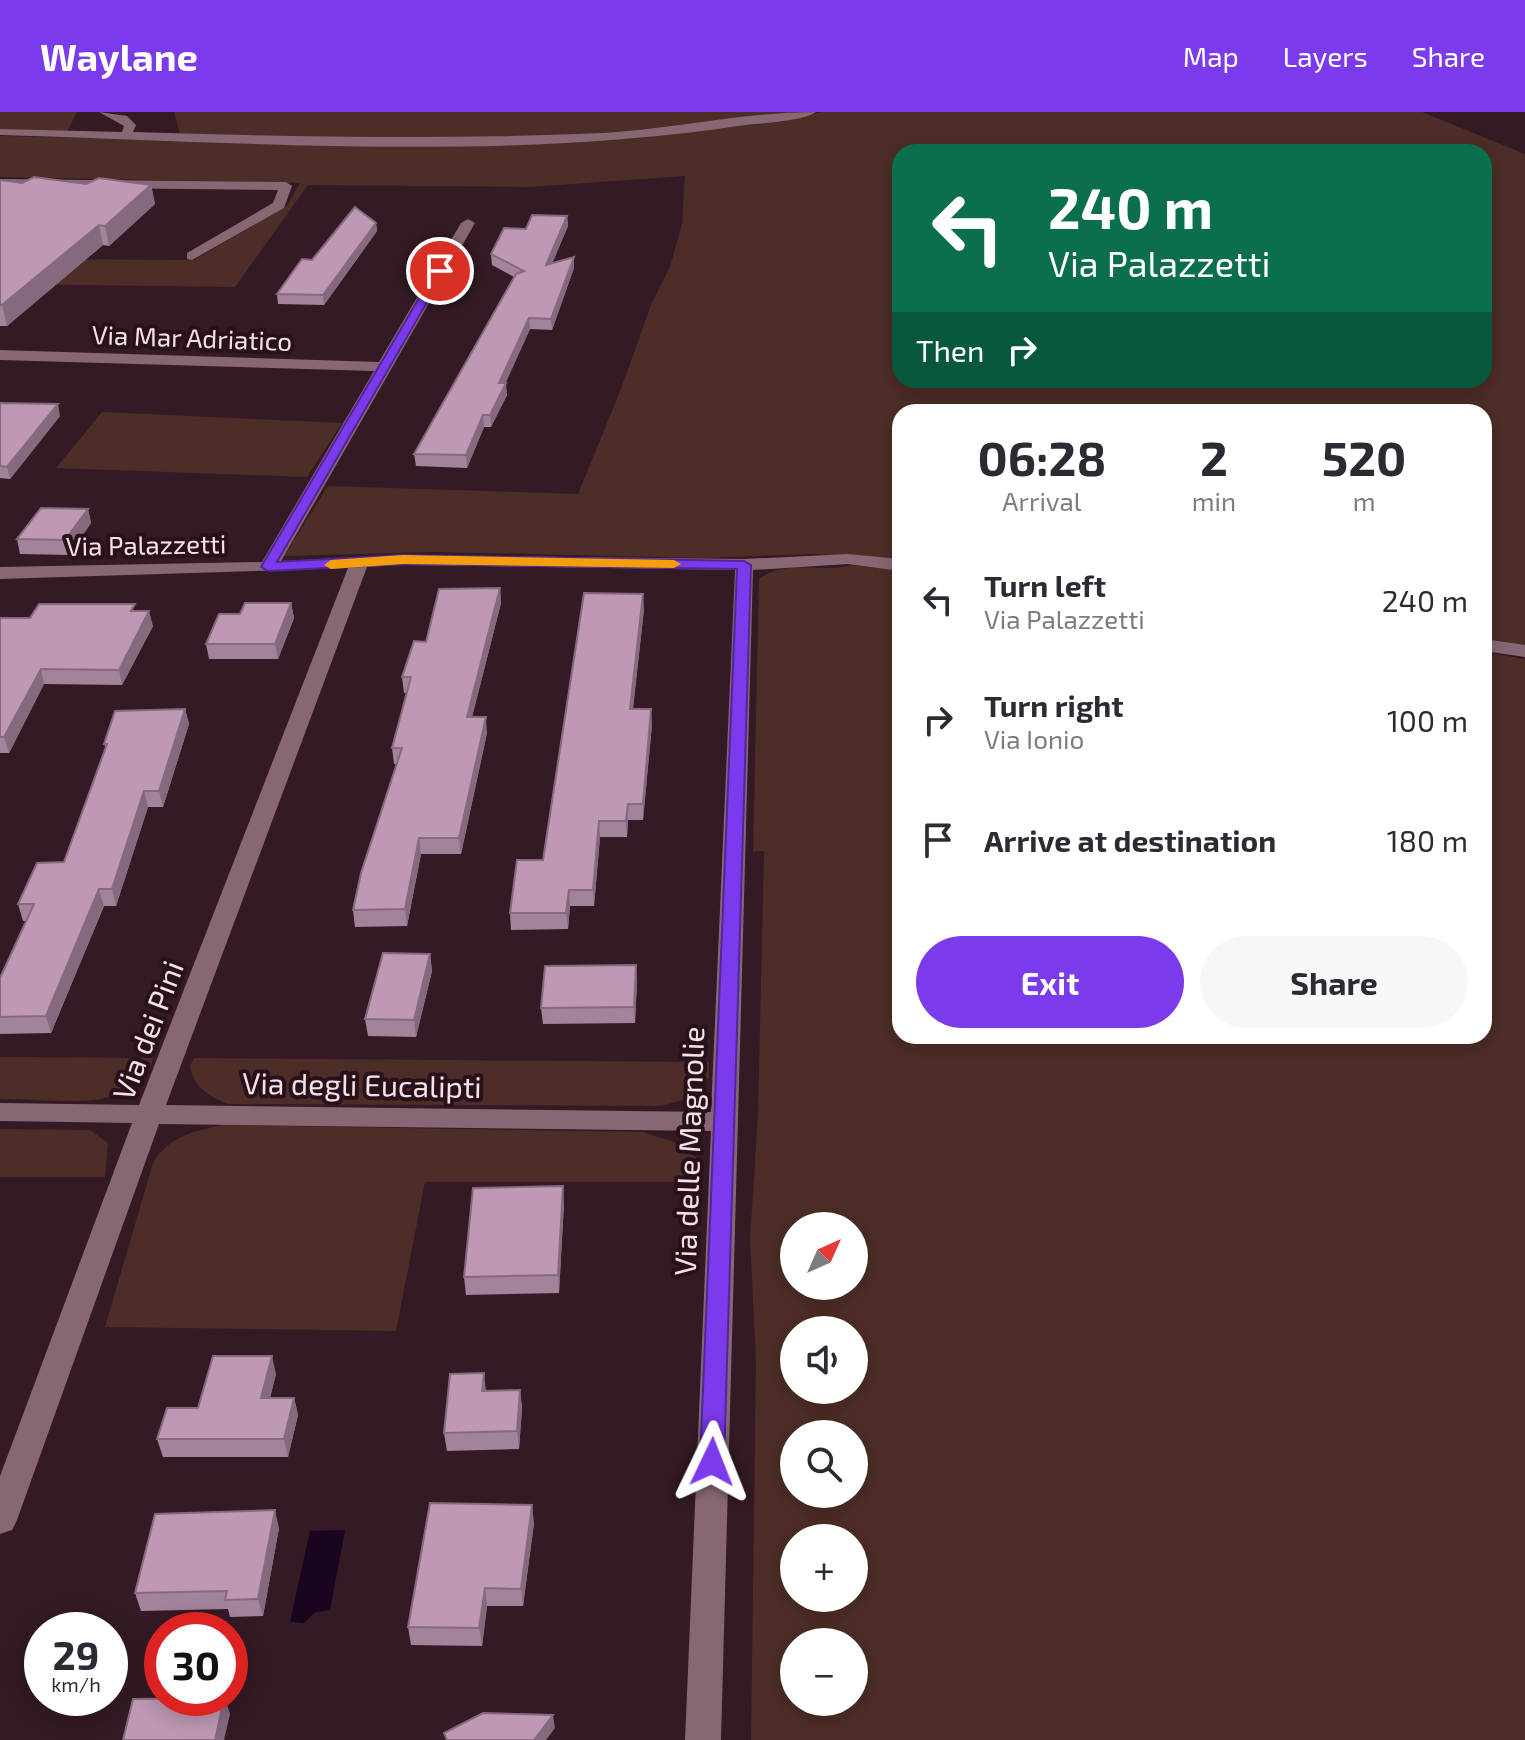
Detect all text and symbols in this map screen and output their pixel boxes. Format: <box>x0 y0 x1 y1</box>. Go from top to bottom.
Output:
text: Waylane <box>40 33 198 79</box>
text: Map <box>1183 39 1239 73</box>
text: Layers <box>1283 39 1368 73</box>
text: Share <box>1412 39 1485 73</box>
text: 240 m <box>1048 173 1213 240</box>
icon: left <box>916 176 1020 280</box>
pin <box>406 237 474 305</box>
text: Via Palazzetti <box>1048 241 1270 284</box>
icon: arrive <box>418 249 462 293</box>
street label: Via Mar Adriatico <box>91 318 293 356</box>
icon: right <box>1000 328 1044 372</box>
text: Then <box>916 332 984 368</box>
text: 06:28 <box>978 428 1106 486</box>
text: 2 <box>1200 428 1228 486</box>
text: 520 <box>1322 428 1406 486</box>
text: Arrival <box>1002 485 1081 516</box>
text: min <box>1192 485 1236 516</box>
text: m <box>1353 485 1375 516</box>
street label: Via Palazzetti <box>65 527 227 561</box>
text: Turn left <box>984 567 1106 603</box>
icon: left <box>916 578 960 622</box>
text: 240 m <box>1382 582 1468 618</box>
text: Via Palazzetti <box>984 603 1145 634</box>
text: Turn right <box>984 687 1124 723</box>
icon: right <box>916 698 960 742</box>
text: 100 m <box>1387 702 1468 738</box>
text: Via Ionio <box>984 723 1084 754</box>
icon: arrive <box>916 818 960 862</box>
text: Arrive at destination <box>984 822 1276 858</box>
text: 180 m <box>1387 822 1468 858</box>
button: Exit <box>916 936 1184 1028</box>
button: Share <box>1200 936 1468 1028</box>
street label: Via dei Pini <box>104 955 190 1105</box>
street label: Via delle Magnolie <box>666 1026 710 1276</box>
street label: Via degli Eucalipti <box>242 1064 482 1104</box>
north arrow <box>780 1212 868 1300</box>
map controls <box>780 1212 868 1716</box>
button: sound <box>780 1316 868 1404</box>
position arrow <box>670 1420 754 1504</box>
button: search <box>780 1420 868 1508</box>
button: + <box>780 1524 868 1612</box>
speed limit sign: 30 <box>144 1612 248 1716</box>
button: − <box>780 1628 868 1716</box>
text: 29 <box>53 1630 99 1678</box>
text: km/h <box>51 1672 101 1696</box>

